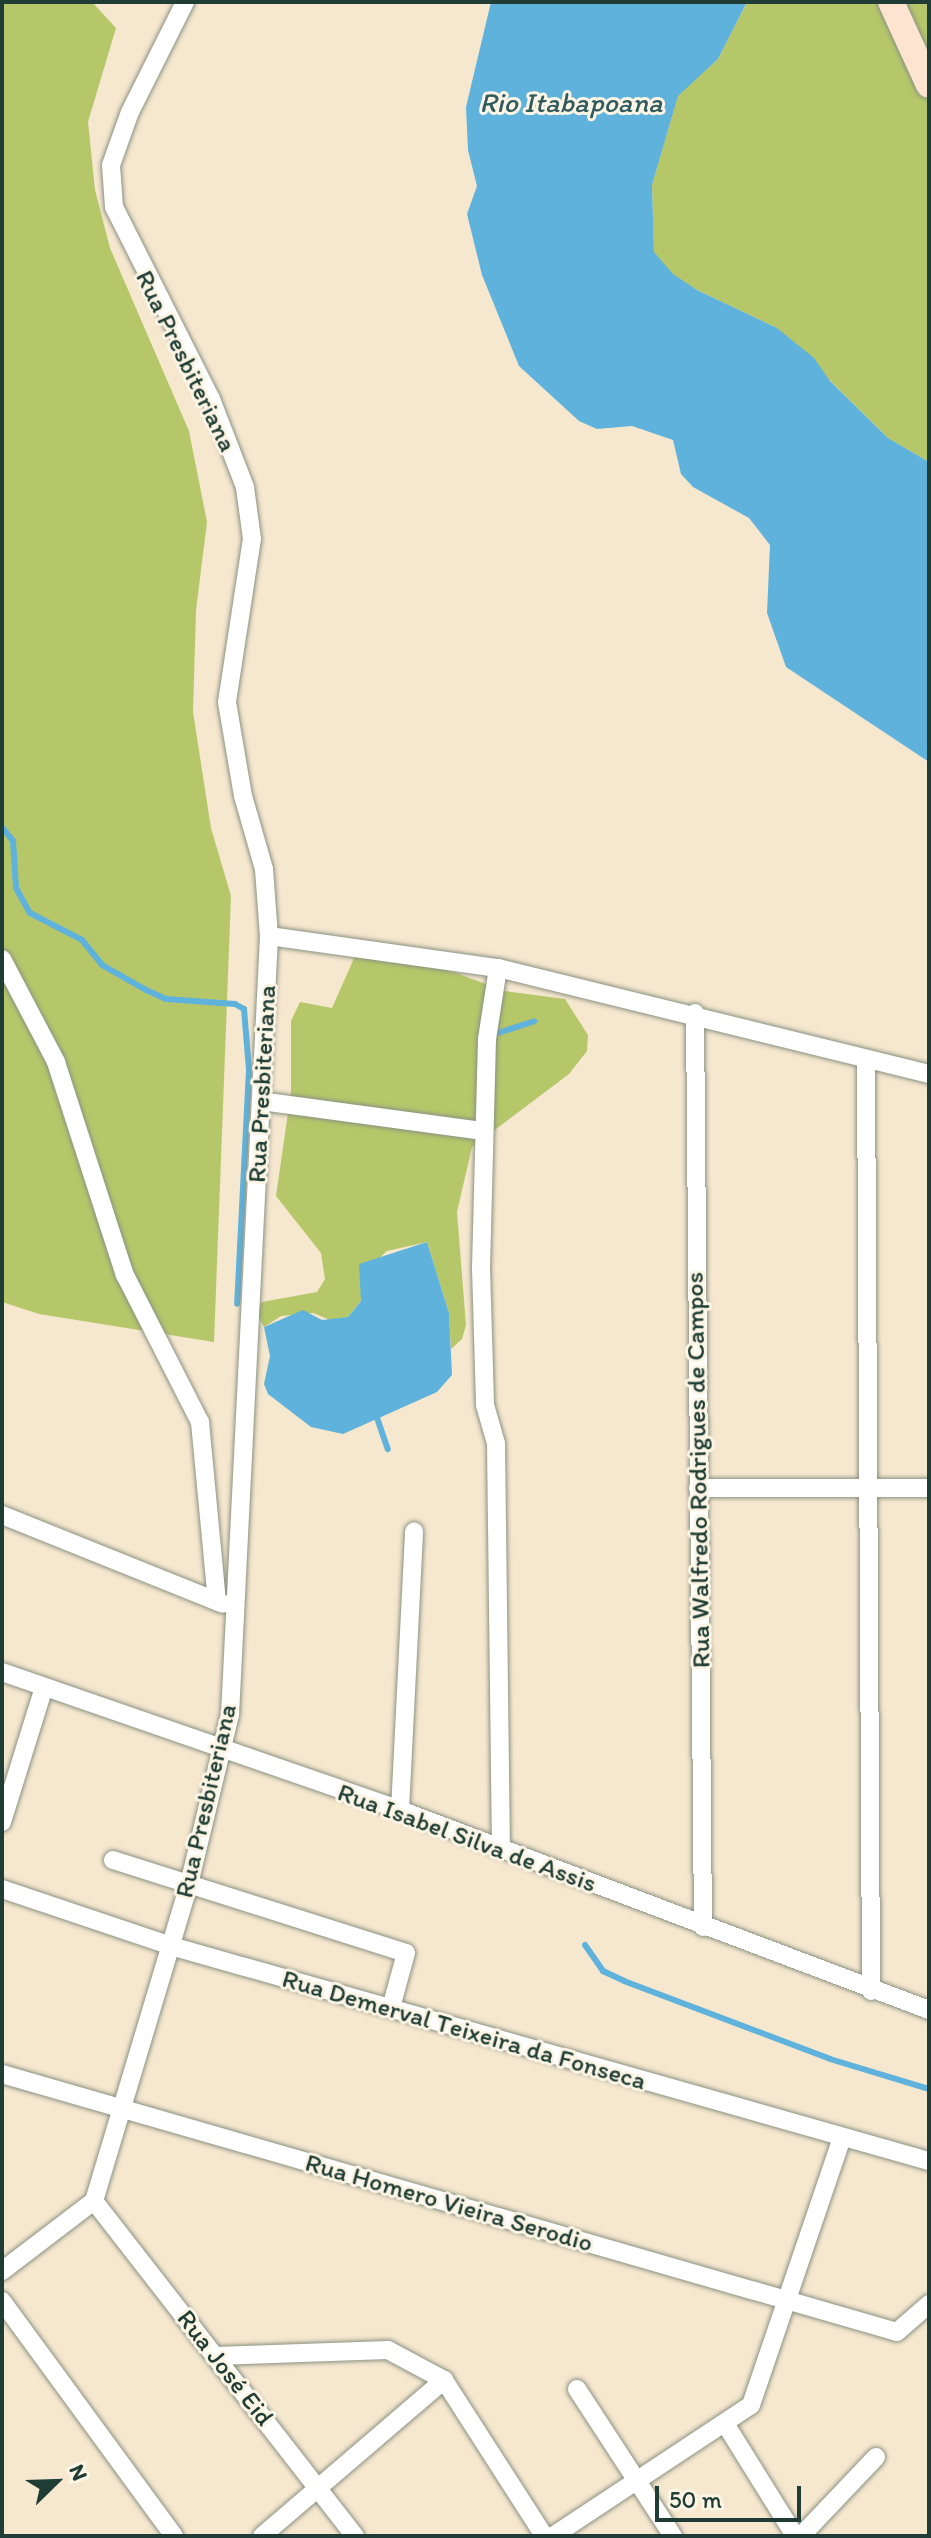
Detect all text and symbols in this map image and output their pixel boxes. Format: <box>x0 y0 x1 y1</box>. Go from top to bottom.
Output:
water label: Rio Itabapoana <box>480 85 662 119</box>
street label: Rua Presbiteriana <box>129 265 243 457</box>
street label: Rua Presbiteriana <box>241 984 283 1184</box>
street label: Rua Walfredo Rodrigues de Campos <box>679 1272 717 1668</box>
street label: Rua Presbiteriana <box>169 1701 243 1901</box>
street label: Rua Isabel Silva de Assis <box>334 1777 600 1899</box>
street label: Rua Demerval Teixeira da Fonseca <box>279 1963 649 2097</box>
street label: Rua Homero Vieira Serodio <box>301 2147 597 2259</box>
street label: Rua José Eid <box>170 2303 280 2433</box>
north arrow <box>16 2442 96 2522</box>
text: N <box>63 2460 94 2485</box>
scale bar <box>659 2470 805 2520</box>
text: 50 m <box>669 2485 722 2514</box>

